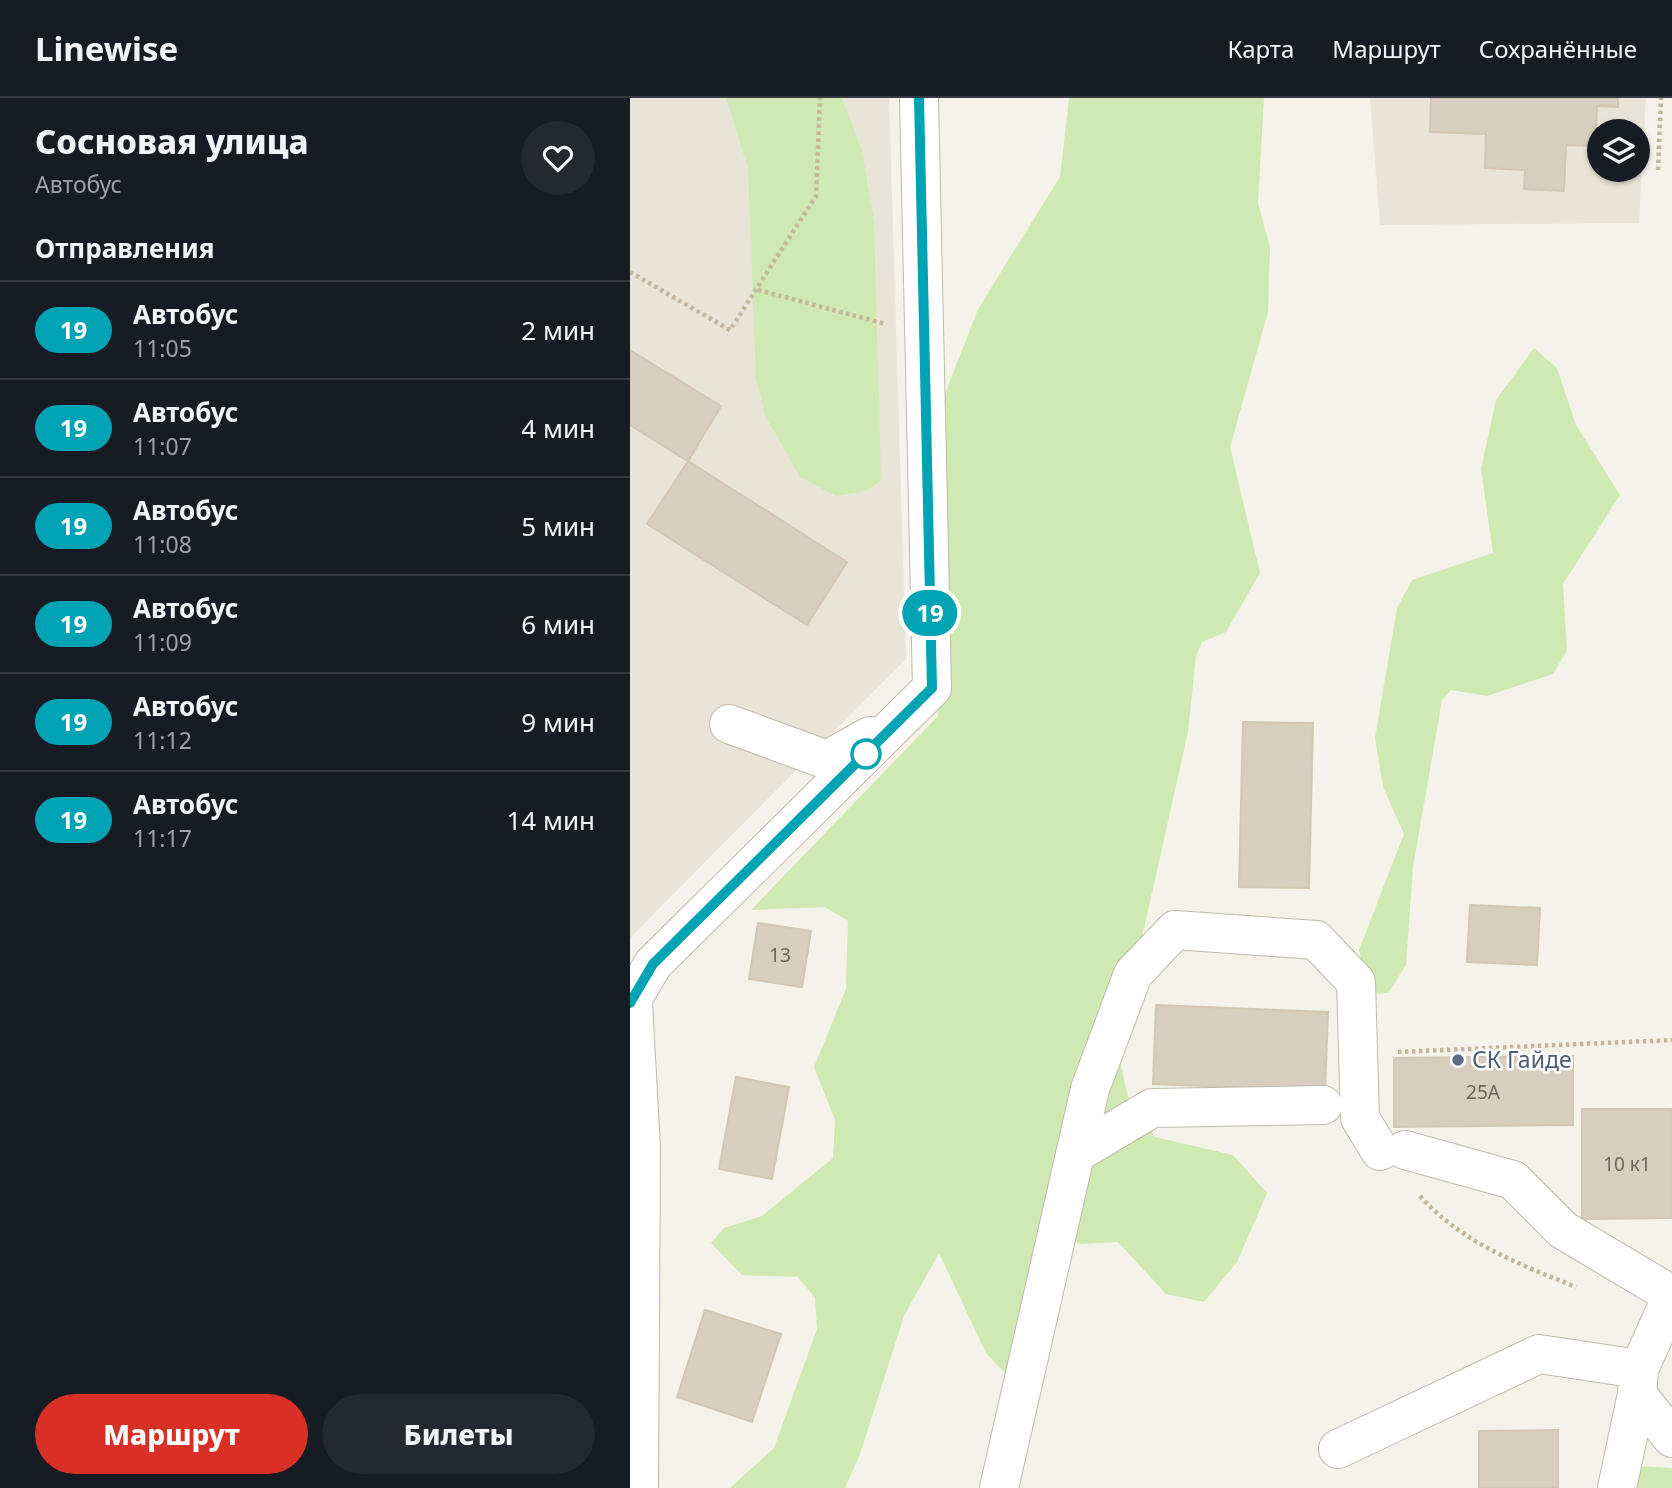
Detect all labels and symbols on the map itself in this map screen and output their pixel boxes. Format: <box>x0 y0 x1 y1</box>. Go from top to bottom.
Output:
line badge: 19 <box>898 590 962 636</box>
unlabelled marker <box>851 739 881 769</box>
house number: 13 <box>769 942 791 968</box>
place label: СК Гайде <box>1472 1043 1572 1075</box>
marker: СК Гайде <box>1450 1052 1466 1068</box>
house number: 25А <box>1466 1079 1501 1105</box>
house number: 10 к1 <box>1603 1151 1651 1177</box>

